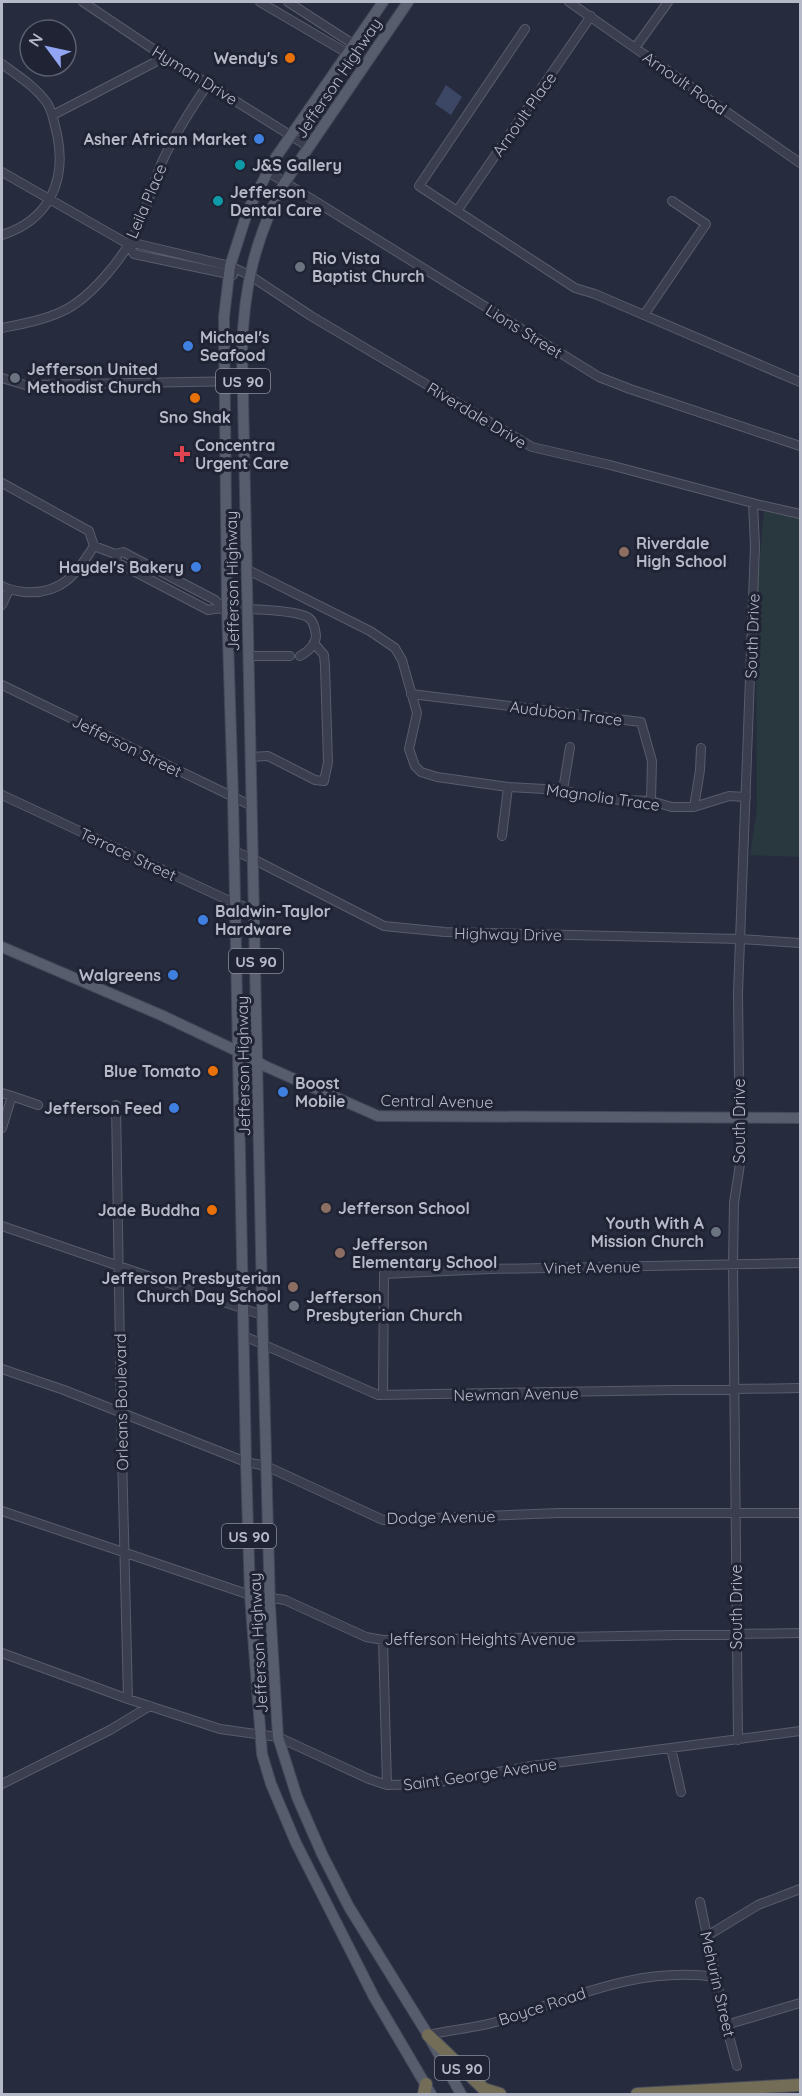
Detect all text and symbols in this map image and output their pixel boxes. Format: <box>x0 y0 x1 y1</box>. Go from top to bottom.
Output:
street label: Jefferson Highway <box>290 14 386 142</box>
north arrow <box>18 18 78 78</box>
text: N <box>24 29 47 50</box>
street label: Hyman Drive <box>149 41 241 109</box>
street label: Arnoult Road <box>639 47 731 119</box>
place label: Wendy's <box>214 48 278 68</box>
marker: Wendy's <box>283 51 297 65</box>
street label: Arnoult Place <box>488 68 560 160</box>
place label: Asher African Market <box>84 129 247 149</box>
marker: Asher African Market <box>252 132 266 146</box>
place label: J&S Gallery <box>252 155 342 175</box>
marker: J&S Gallery <box>233 158 247 172</box>
street label: Leila Place <box>121 161 171 241</box>
place label: Jefferson Dental Care <box>230 182 322 220</box>
marker: Jefferson Dental Care <box>211 194 225 208</box>
place label: Rio Vista Baptist Church <box>312 248 425 286</box>
marker: Rio Vista Baptist Church <box>293 260 307 274</box>
street label: Lions Street <box>482 300 566 362</box>
place label: Michael's Seafood <box>200 327 270 365</box>
marker: Michael's Seafood <box>181 339 195 353</box>
place label: Jefferson United Methodist Church <box>27 359 161 397</box>
road number: US 90 <box>216 369 270 393</box>
marker: Jefferson United Methodist Church <box>8 371 22 385</box>
street label: Riverdale Drive <box>424 378 530 452</box>
marker: Sno Shak <box>188 391 202 405</box>
place label: Sno Shak <box>159 407 231 427</box>
place label: Concentra Urgent Care <box>195 435 289 473</box>
marker: Concentra Urgent Care <box>173 445 191 463</box>
street label: Jefferson Highway <box>221 511 243 651</box>
place label: Riverdale High School <box>636 533 727 571</box>
marker: Riverdale High School <box>617 545 631 559</box>
place label: Haydel's Bakery <box>59 557 184 577</box>
marker: Haydel's Bakery <box>189 560 203 574</box>
street label: South Drive <box>741 593 763 679</box>
street label: Audubon Trace <box>509 696 623 730</box>
street label: Jefferson Street <box>69 711 185 781</box>
street label: Magnolia Trace <box>545 779 661 815</box>
street label: Terrace Street <box>77 823 179 885</box>
place label: Baldwin-Taylor Hardware <box>215 901 331 939</box>
marker: Baldwin-Taylor Hardware <box>196 913 210 927</box>
street label: Highway Drive <box>454 923 562 945</box>
road number: US 90 <box>229 949 283 973</box>
place label: Walgreens <box>79 965 161 985</box>
marker: Walgreens <box>166 968 180 982</box>
street label: Jefferson Highway <box>232 996 254 1136</box>
place label: Blue Tomato <box>104 1061 201 1081</box>
marker: Blue Tomato <box>206 1064 220 1078</box>
place label: Boost Mobile <box>295 1073 346 1111</box>
street label: South Drive <box>729 1078 749 1164</box>
marker: Boost Mobile <box>276 1085 290 1099</box>
street label: Central Avenue <box>381 1090 493 1112</box>
place label: Jefferson Feed <box>44 1098 162 1118</box>
marker: Jefferson Feed <box>167 1101 181 1115</box>
place label: Jefferson School <box>338 1198 470 1218</box>
place label: Jade Buddha <box>98 1200 200 1220</box>
marker: Jefferson School <box>319 1201 333 1215</box>
marker: Jade Buddha <box>205 1203 219 1217</box>
place label: Youth With A Mission Church <box>591 1213 705 1251</box>
marker: Youth With A Mission Church <box>709 1225 723 1239</box>
place label: Jefferson Elementary School <box>352 1234 497 1272</box>
marker: Jefferson Elementary School <box>333 1246 347 1260</box>
street label: Vinet Avenue <box>543 1256 641 1278</box>
place label: Jefferson Presbyterian Church Day School <box>102 1268 281 1306</box>
marker: Jefferson Presbyterian Church Day School <box>286 1280 300 1294</box>
place label: Jefferson Presbyterian Church <box>306 1287 463 1325</box>
marker: Jefferson Presbyterian Church <box>287 1299 301 1313</box>
street label: Orleans Boulevard <box>110 1333 132 1471</box>
street label: Newman Avenue <box>453 1383 579 1405</box>
street label: Dodge Avenue <box>386 1506 496 1528</box>
road number: US 90 <box>222 1524 276 1548</box>
street label: South Drive <box>726 1564 746 1650</box>
street label: Jefferson Highway <box>244 1572 272 1714</box>
street label: Jefferson Heights Avenue <box>384 1629 576 1649</box>
street label: Saint George Avenue <box>402 1753 558 1795</box>
street label: Mehurin Street <box>696 1929 740 2039</box>
street label: Boyce Road <box>496 1983 588 2029</box>
road number: US 90 <box>435 2056 489 2080</box>

